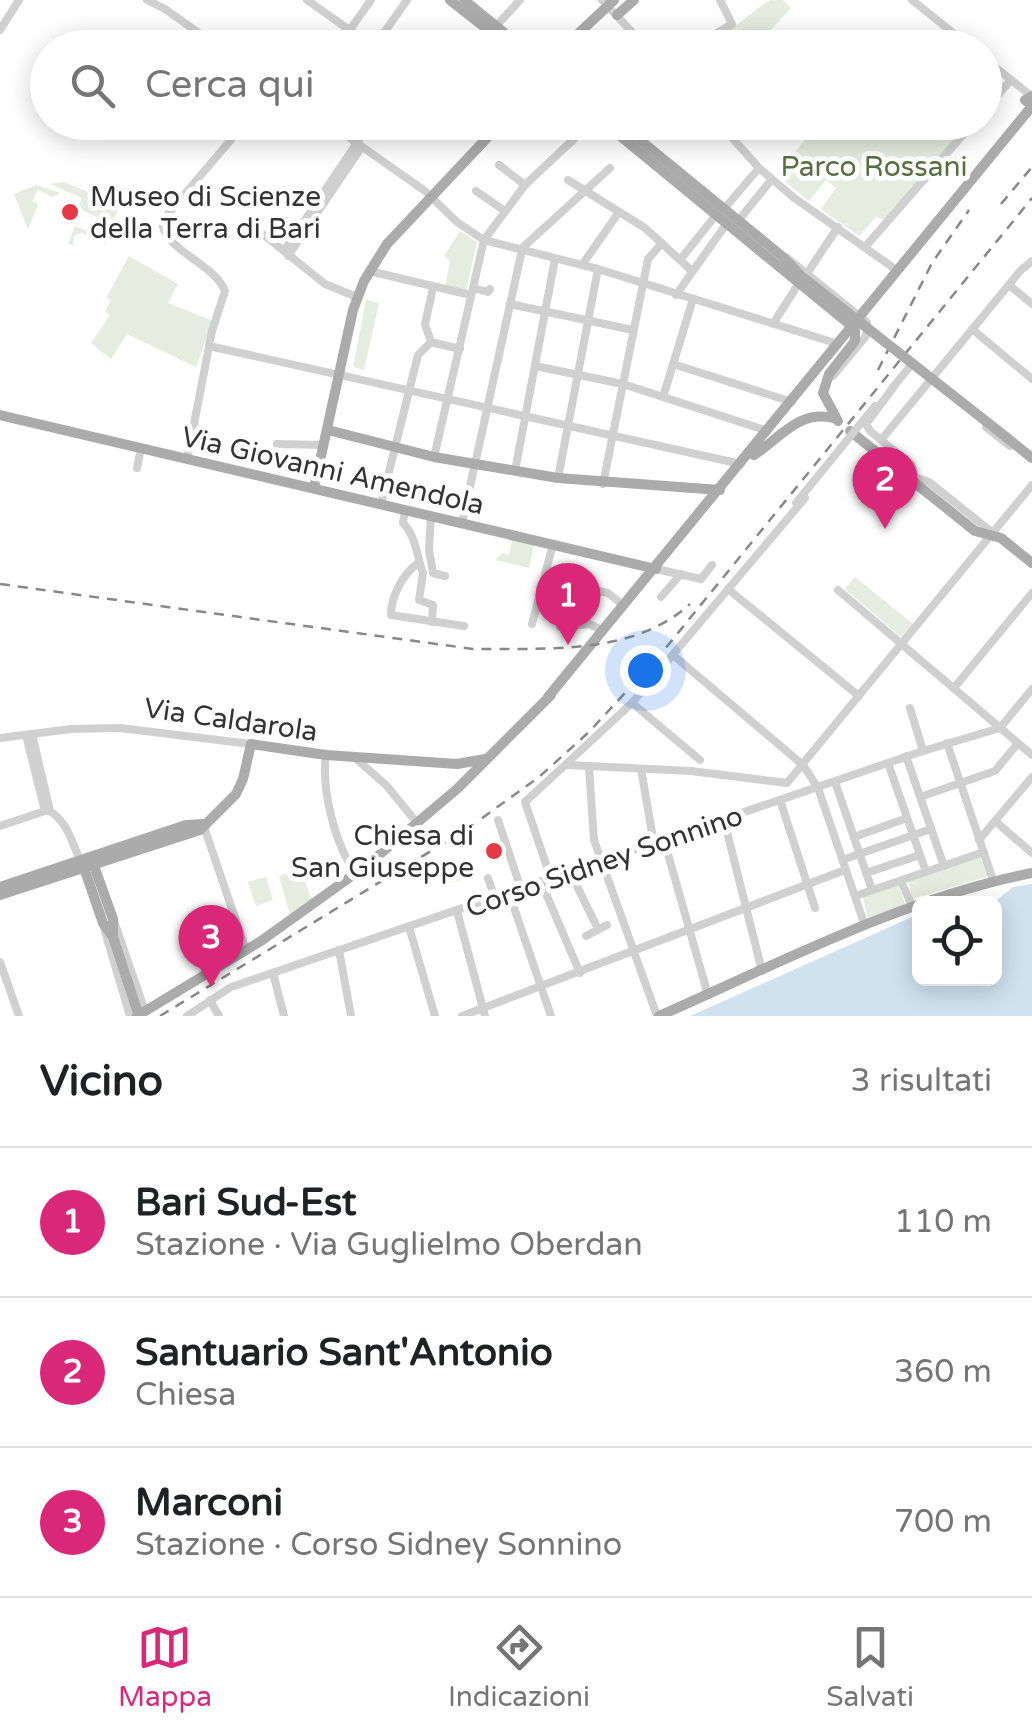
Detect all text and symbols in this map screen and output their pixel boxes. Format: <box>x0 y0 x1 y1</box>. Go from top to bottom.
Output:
search box <box>30 30 1002 140</box>
icon: search <box>65 58 120 113</box>
text: Cerca qui <box>145 62 314 108</box>
park label: Parco Rossani <box>781 150 967 184</box>
place label: Museo di Scienze della Terra di Bari <box>90 180 321 246</box>
marker: Museo di Scienze della Terra di Bari <box>59 201 81 223</box>
street label: Via Giovanni Amendola <box>178 420 487 522</box>
pin: 2 <box>852 446 918 529</box>
pin: 1 <box>536 562 600 645</box>
your location <box>620 645 671 696</box>
street label: Via Caldarola <box>142 691 320 749</box>
street label: Corso Sidney Sonnino <box>461 799 747 925</box>
place label: Chiesa di San Giuseppe <box>291 819 474 885</box>
marker: Chiesa di San Giuseppe <box>483 840 505 862</box>
map controls <box>912 896 1002 986</box>
button: locate <box>912 896 1002 986</box>
pin: 3 <box>178 904 244 987</box>
text: Vicino <box>40 1056 163 1107</box>
text: 3 risultati <box>851 1062 992 1100</box>
text: Bari Sud-Est <box>135 1180 357 1226</box>
text: 1 <box>62 1203 83 1241</box>
text: 110 m <box>894 1203 992 1241</box>
text: Stazione · Via Guglielmo Oberdan <box>135 1226 643 1264</box>
text: Santuario Sant'Antonio <box>135 1330 553 1376</box>
text: 2 <box>62 1353 83 1391</box>
text: 360 m <box>894 1353 992 1391</box>
text: Chiesa <box>135 1376 236 1414</box>
text: Marconi <box>135 1480 283 1526</box>
text: 3 <box>62 1503 83 1541</box>
text: 700 m <box>894 1503 992 1541</box>
text: Stazione · Corso Sidney Sonnino <box>135 1526 622 1564</box>
tab: Mappa <box>118 1620 212 1714</box>
tab: Indicazioni <box>448 1620 590 1714</box>
tab: Salvati <box>826 1620 914 1714</box>

